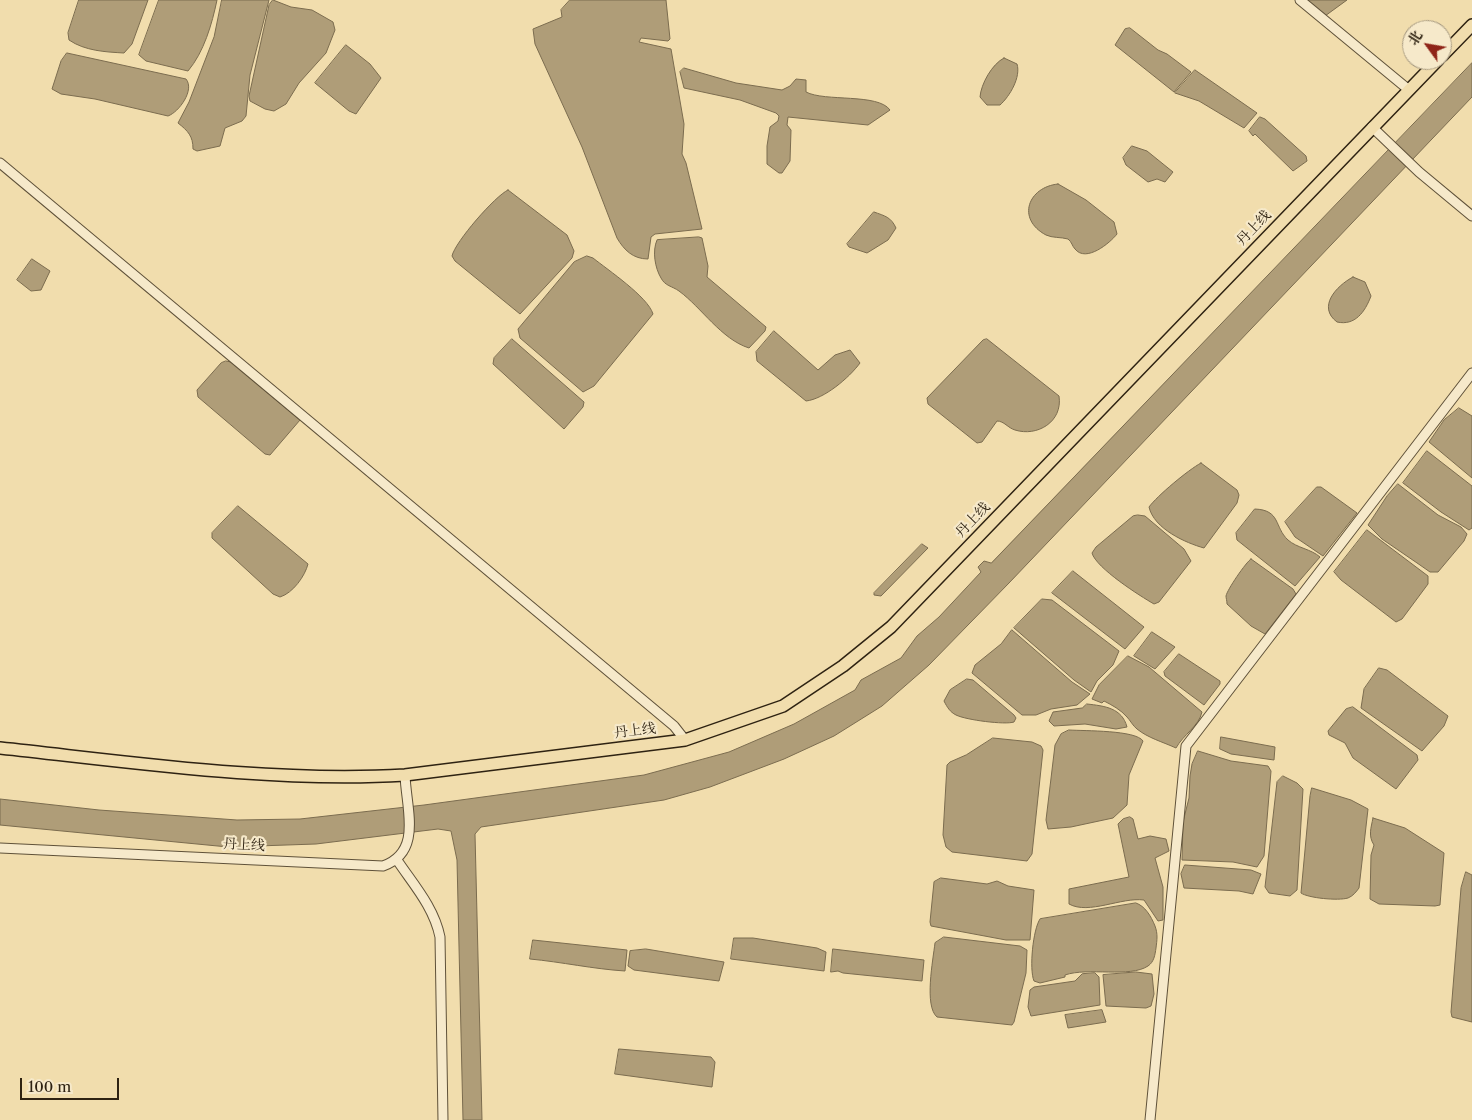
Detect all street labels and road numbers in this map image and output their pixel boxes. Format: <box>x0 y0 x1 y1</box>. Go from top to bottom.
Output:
street label: 丹上线 <box>1233 207 1275 249</box>
street label: 丹上线 <box>952 499 994 541</box>
street label: 丹上线 <box>613 720 657 742</box>
street label: 丹上线 <box>223 836 265 854</box>

